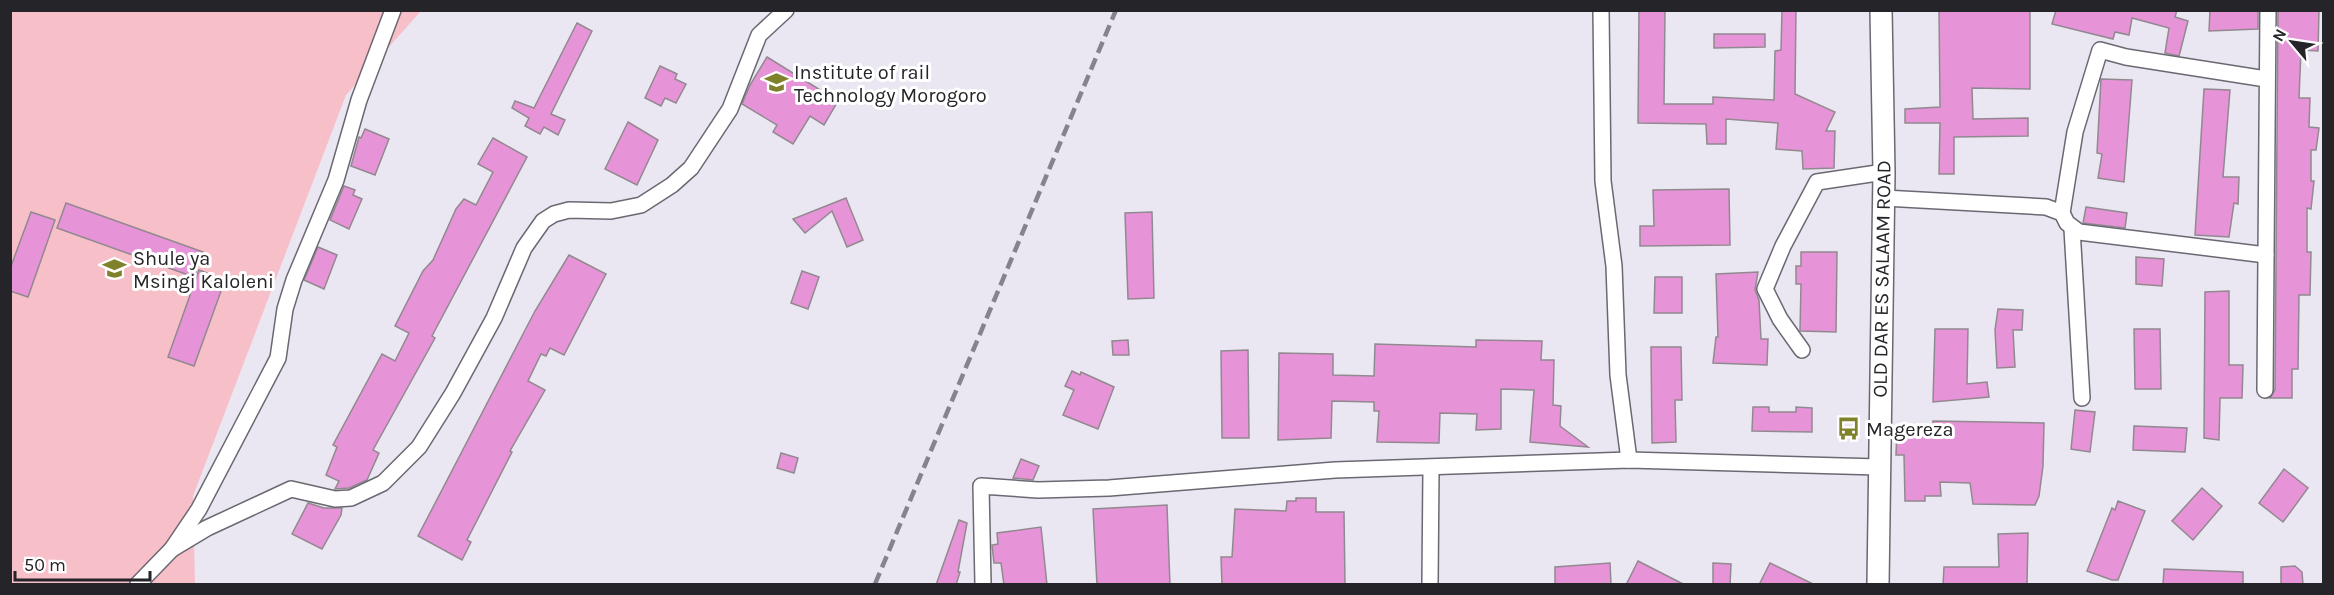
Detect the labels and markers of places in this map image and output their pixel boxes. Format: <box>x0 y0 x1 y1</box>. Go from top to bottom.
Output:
place label: Institute of rail Technology Morogoro <box>794 61 987 107</box>
school or university icon: Institute of rail Technology Morogoro <box>763 70 789 96</box>
place label: Shule ya Msingi Kaloleni <box>133 247 274 293</box>
school or university icon: Shule ya Msingi Kaloleni <box>102 256 128 282</box>
bus stop icon: Magereza <box>1835 416 1861 442</box>
place label: Magereza <box>1866 418 1954 441</box>

